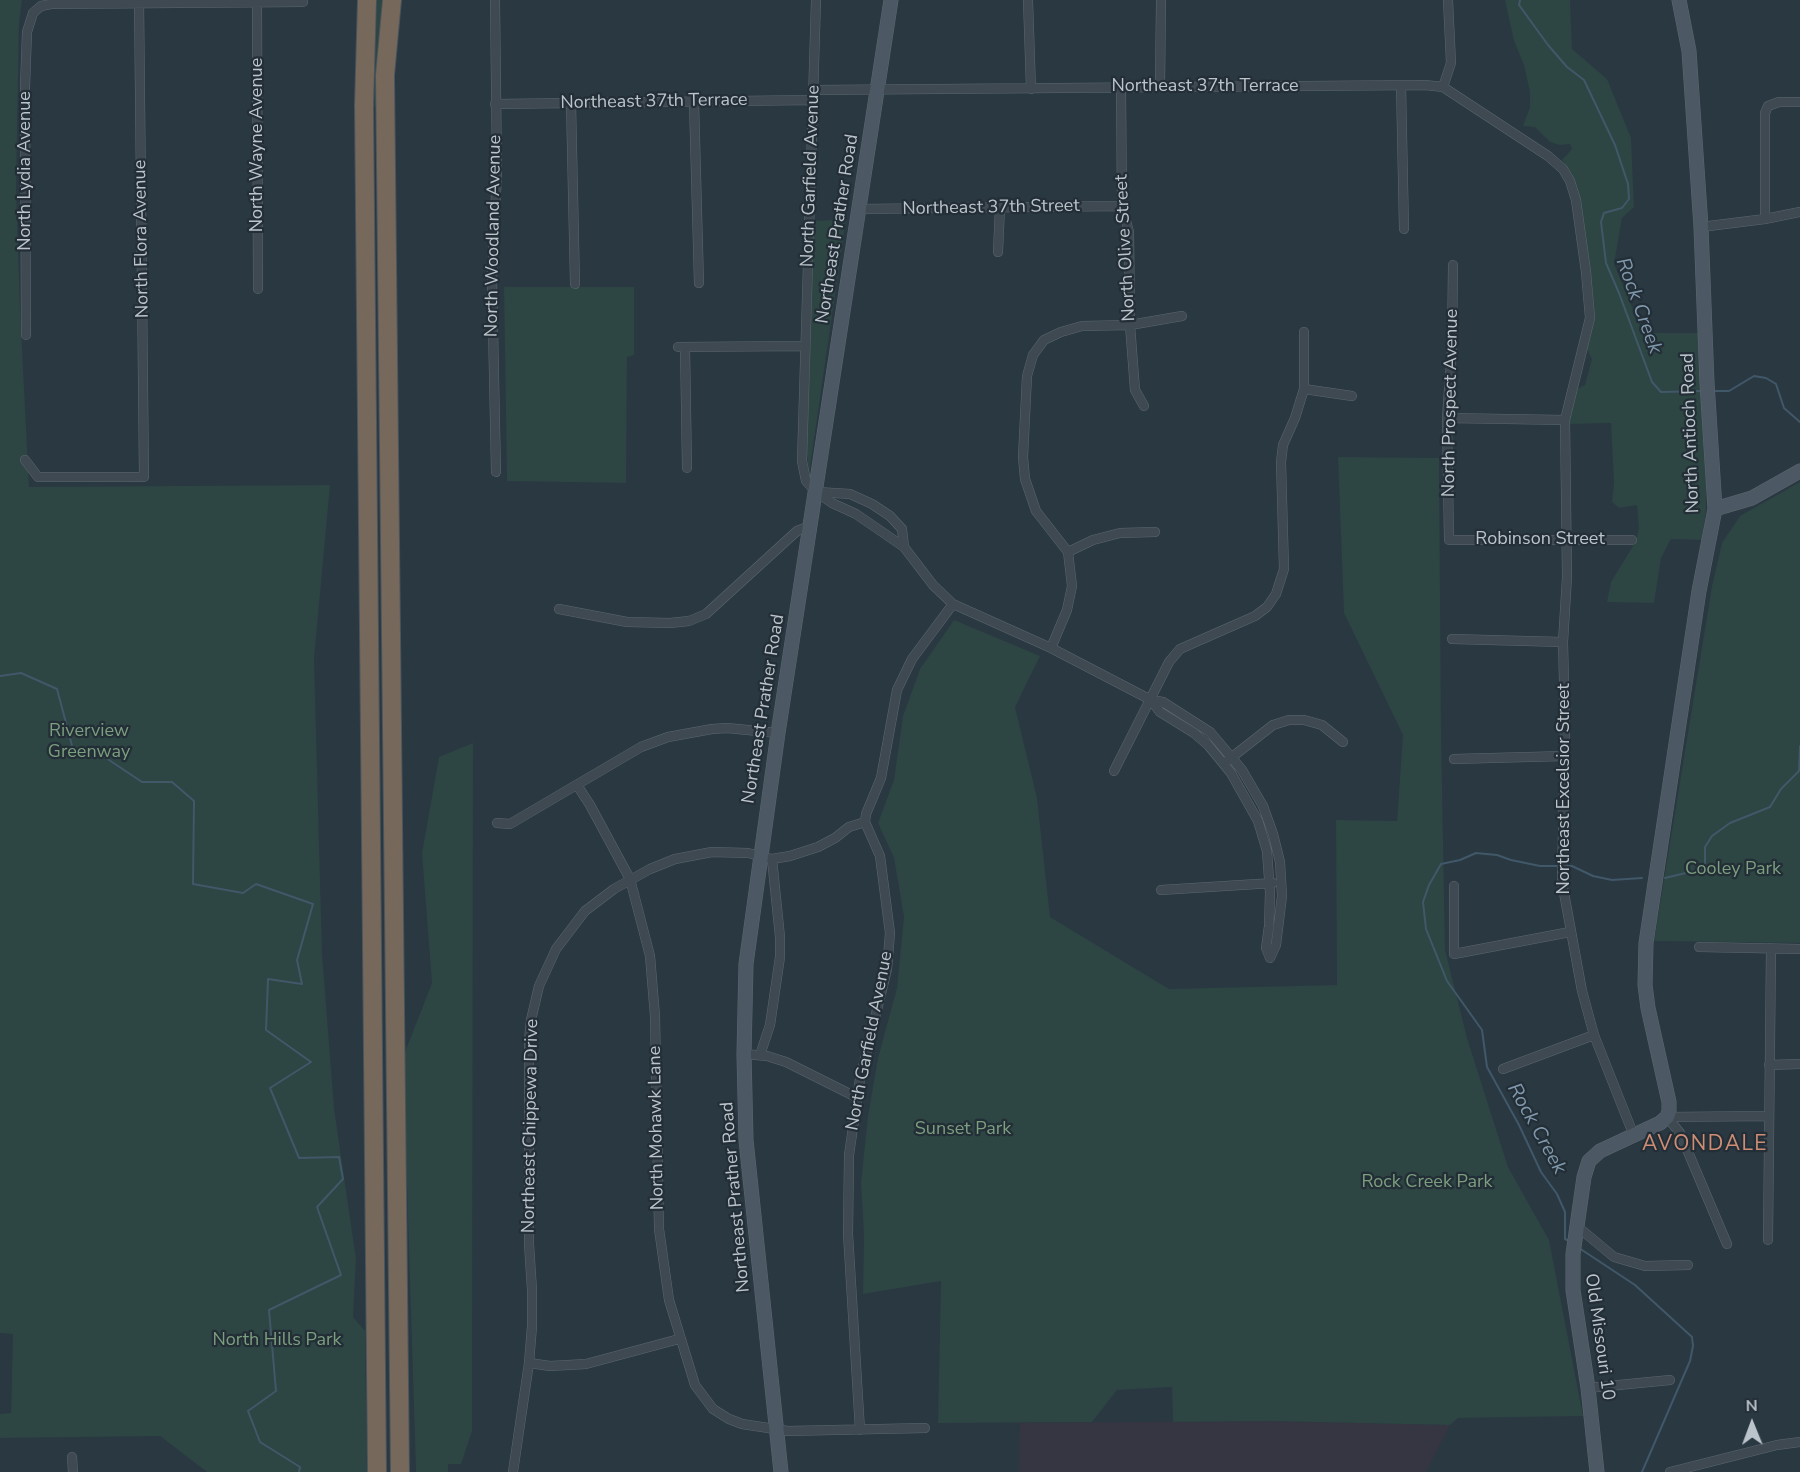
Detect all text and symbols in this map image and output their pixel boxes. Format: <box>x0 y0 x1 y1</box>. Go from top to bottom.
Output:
street label: North Wayne Avenue <box>247 58 269 232</box>
street label: Northeast 37th Terrace <box>1111 76 1299 98</box>
street label: North Garfield Avenue <box>797 85 825 267</box>
street label: Northeast 37th Terrace <box>560 90 748 114</box>
street label: North Lydia Avenue <box>15 91 37 251</box>
street label: Northeast Prather Road <box>812 133 864 325</box>
street label: North Woodland Avenue <box>481 135 507 337</box>
street label: North Flora Avenue <box>130 160 154 318</box>
street label: North Olive Street <box>1111 174 1141 322</box>
street label: Northeast 37th Street <box>902 196 1080 220</box>
water label: Rock Creek <box>1610 255 1666 357</box>
street label: North Prospect Avenue <box>1439 309 1463 497</box>
street label: North Antioch Road <box>1677 353 1705 513</box>
street label: Robinson Street <box>1475 529 1605 551</box>
street label: Northeast Prather Road <box>738 613 790 805</box>
street label: Northeast Excelsior Street <box>1554 683 1576 895</box>
park label: Riverview Greenway <box>48 721 130 764</box>
park label: Cooley Park <box>1685 859 1781 881</box>
street label: North Garfield Avenue <box>842 950 898 1132</box>
street label: Northeast Chippewa Drive <box>518 1019 544 1233</box>
street label: North Mohawk Lane <box>645 1046 669 1210</box>
water label: Rock Creek <box>1501 1079 1571 1179</box>
street label: Northeast Prather Road <box>717 1101 755 1293</box>
park label: Sunset Park <box>915 1119 1011 1141</box>
district label: AVONDALE <box>1642 1132 1768 1158</box>
park label: Rock Creek Park <box>1362 1172 1492 1194</box>
street label: Old Missouri 10 <box>1579 1272 1619 1402</box>
park label: North Hills Park <box>212 1330 342 1352</box>
north arrow <box>1722 1394 1782 1454</box>
text: N <box>1746 1395 1758 1417</box>

